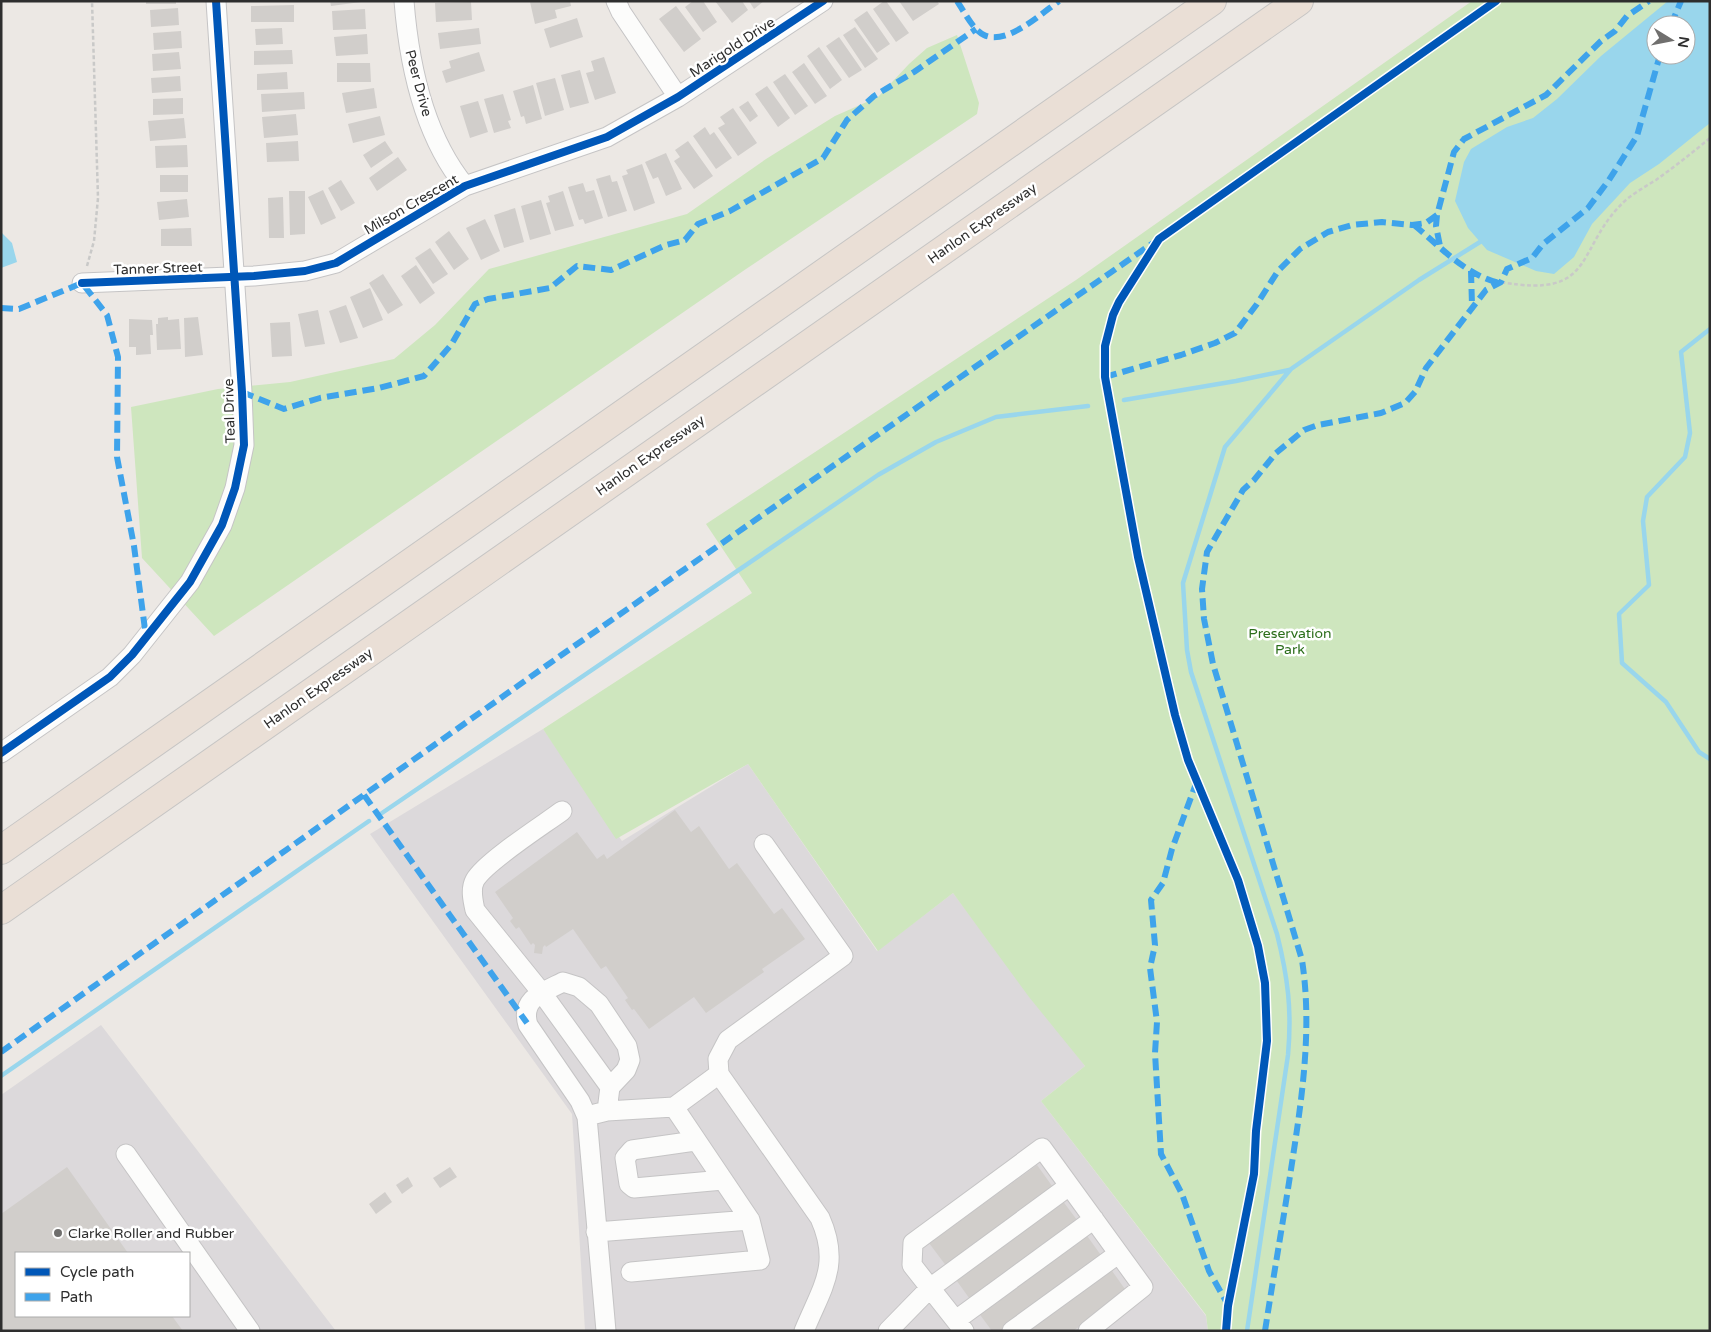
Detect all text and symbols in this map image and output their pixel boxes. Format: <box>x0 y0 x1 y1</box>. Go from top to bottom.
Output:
street label: Marigold Drive <box>687 14 778 81</box>
north arrow <box>1646 15 1696 65</box>
text: N <box>1674 35 1693 49</box>
street label: Peer Drive <box>401 48 436 119</box>
street label: Milson Crescent <box>361 170 462 238</box>
street label: Hanlon Expressway <box>924 179 1040 267</box>
street label: Tanner Street <box>113 258 204 279</box>
street label: Teal Drive <box>220 378 239 444</box>
street label: Hanlon Expressway <box>592 411 708 499</box>
park label: Preservation Park <box>1248 625 1332 658</box>
street label: Hanlon Expressway <box>260 644 376 732</box>
place label: Clarke Roller and Rubber <box>68 1225 235 1242</box>
marker: Clarke Roller and Rubber <box>52 1227 64 1239</box>
legend <box>15 1252 190 1317</box>
text: Cycle path <box>60 1263 134 1281</box>
text: Path <box>60 1288 93 1306</box>

